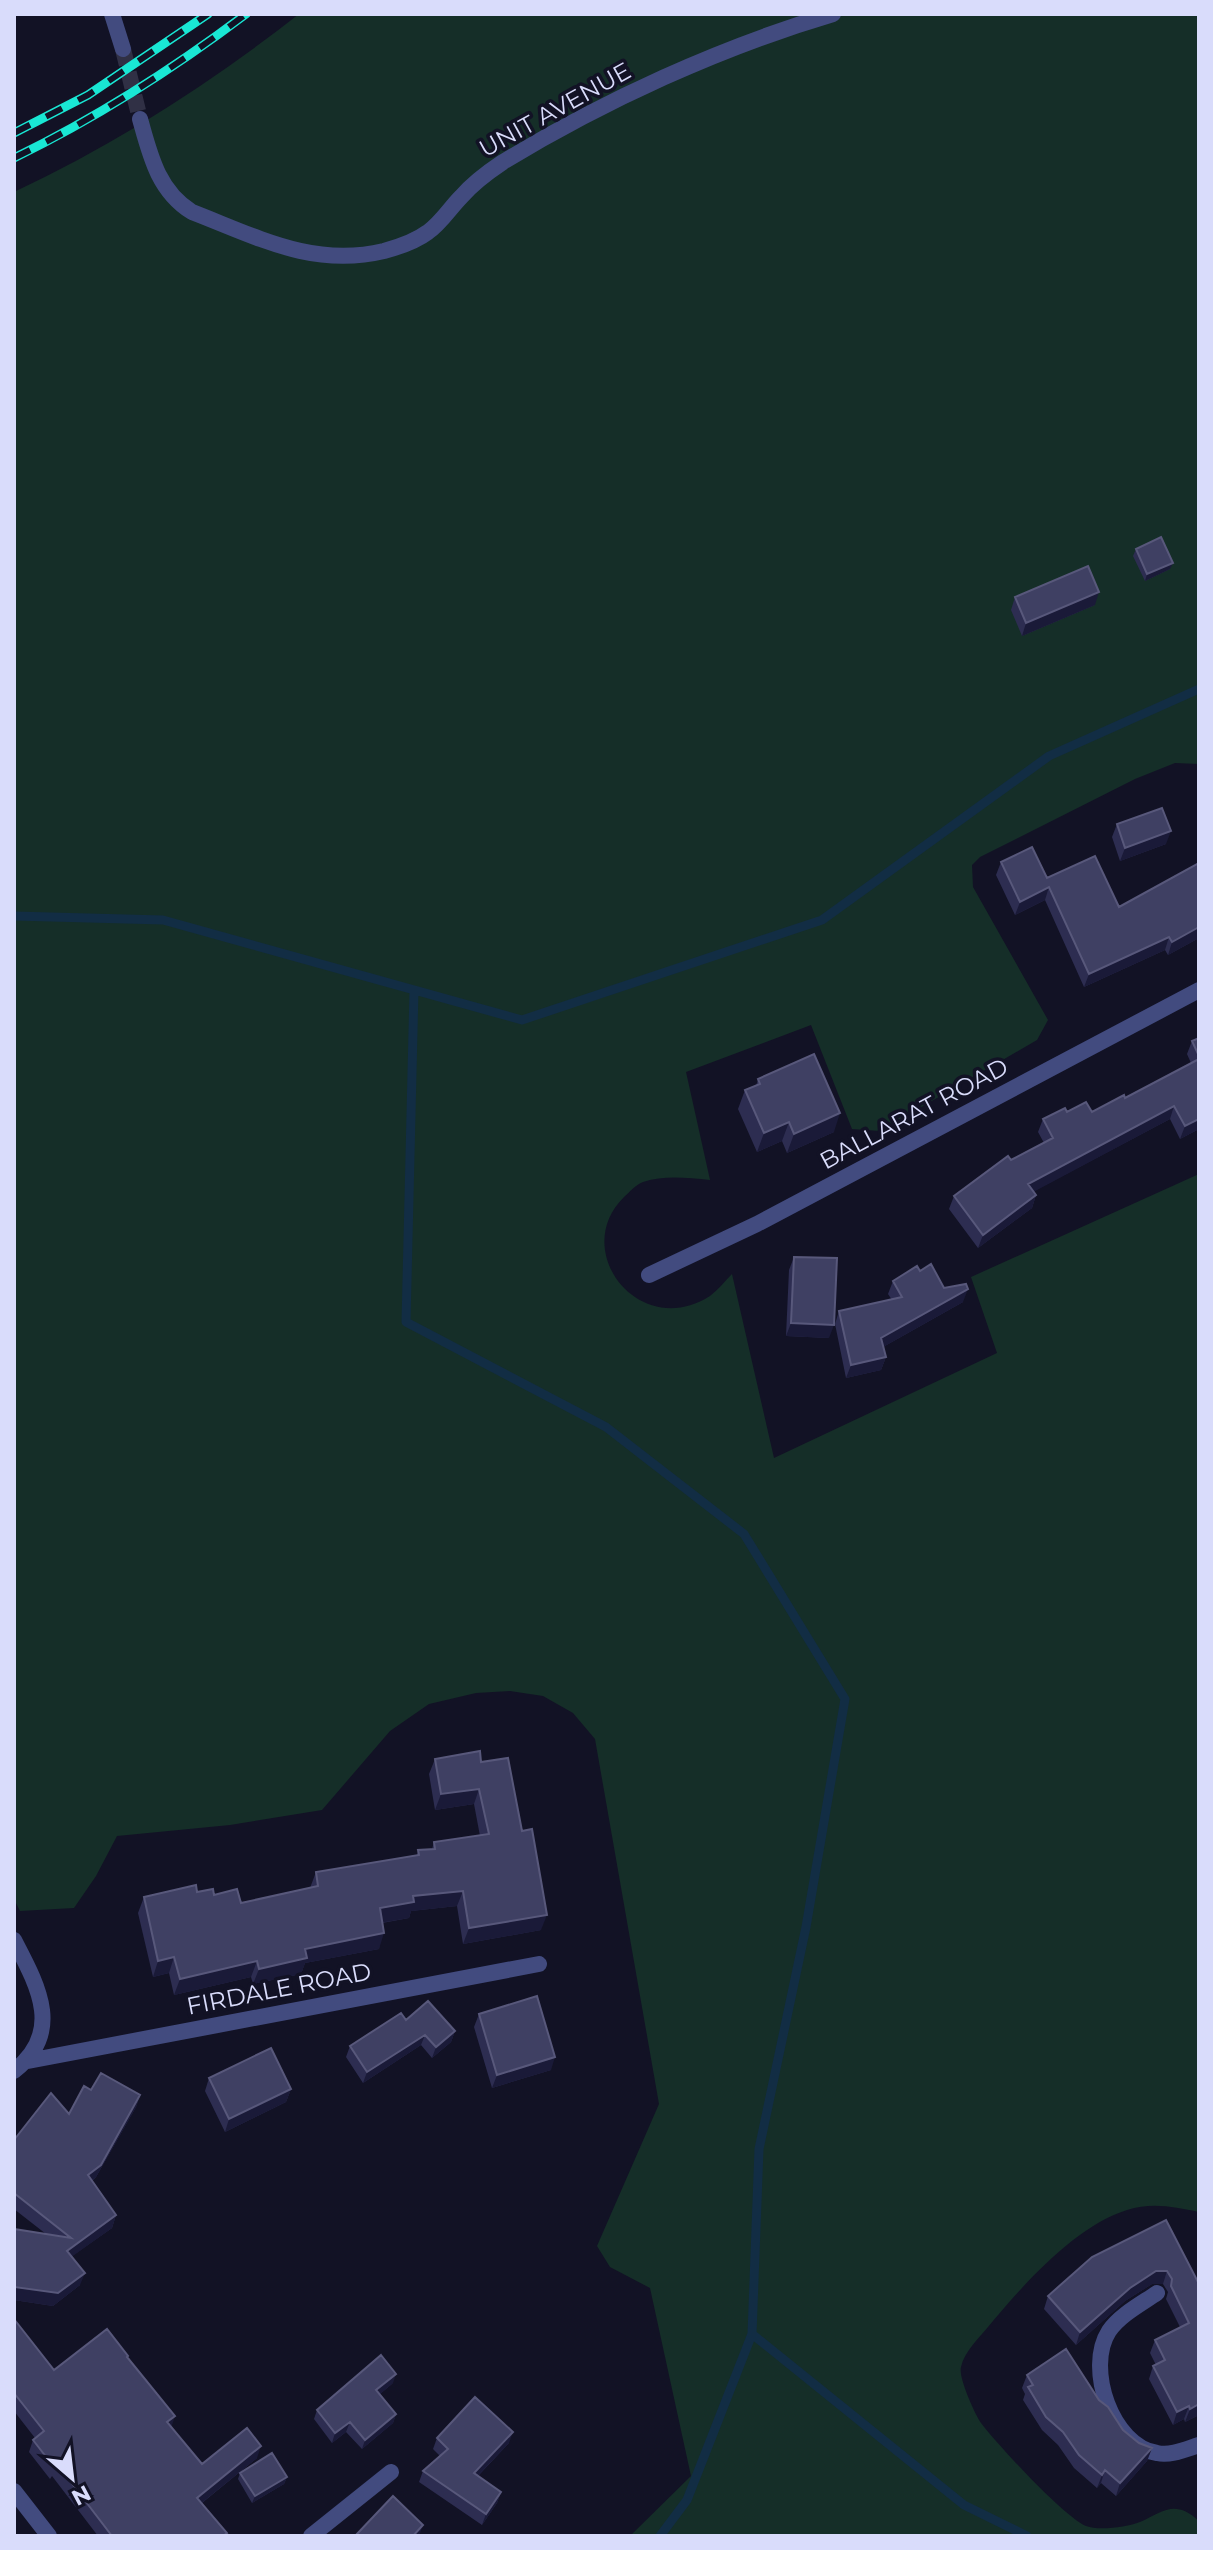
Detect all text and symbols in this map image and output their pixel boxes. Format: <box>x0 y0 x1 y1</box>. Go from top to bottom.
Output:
street label: UNIT AVENUE <box>474 56 636 163</box>
street label: BALLARAT ROAD <box>815 1052 1013 1175</box>
street label: FIRDALE ROAD <box>184 1956 374 2021</box>
north arrow <box>32 2438 112 2518</box>
text: N <box>67 2479 95 2511</box>

